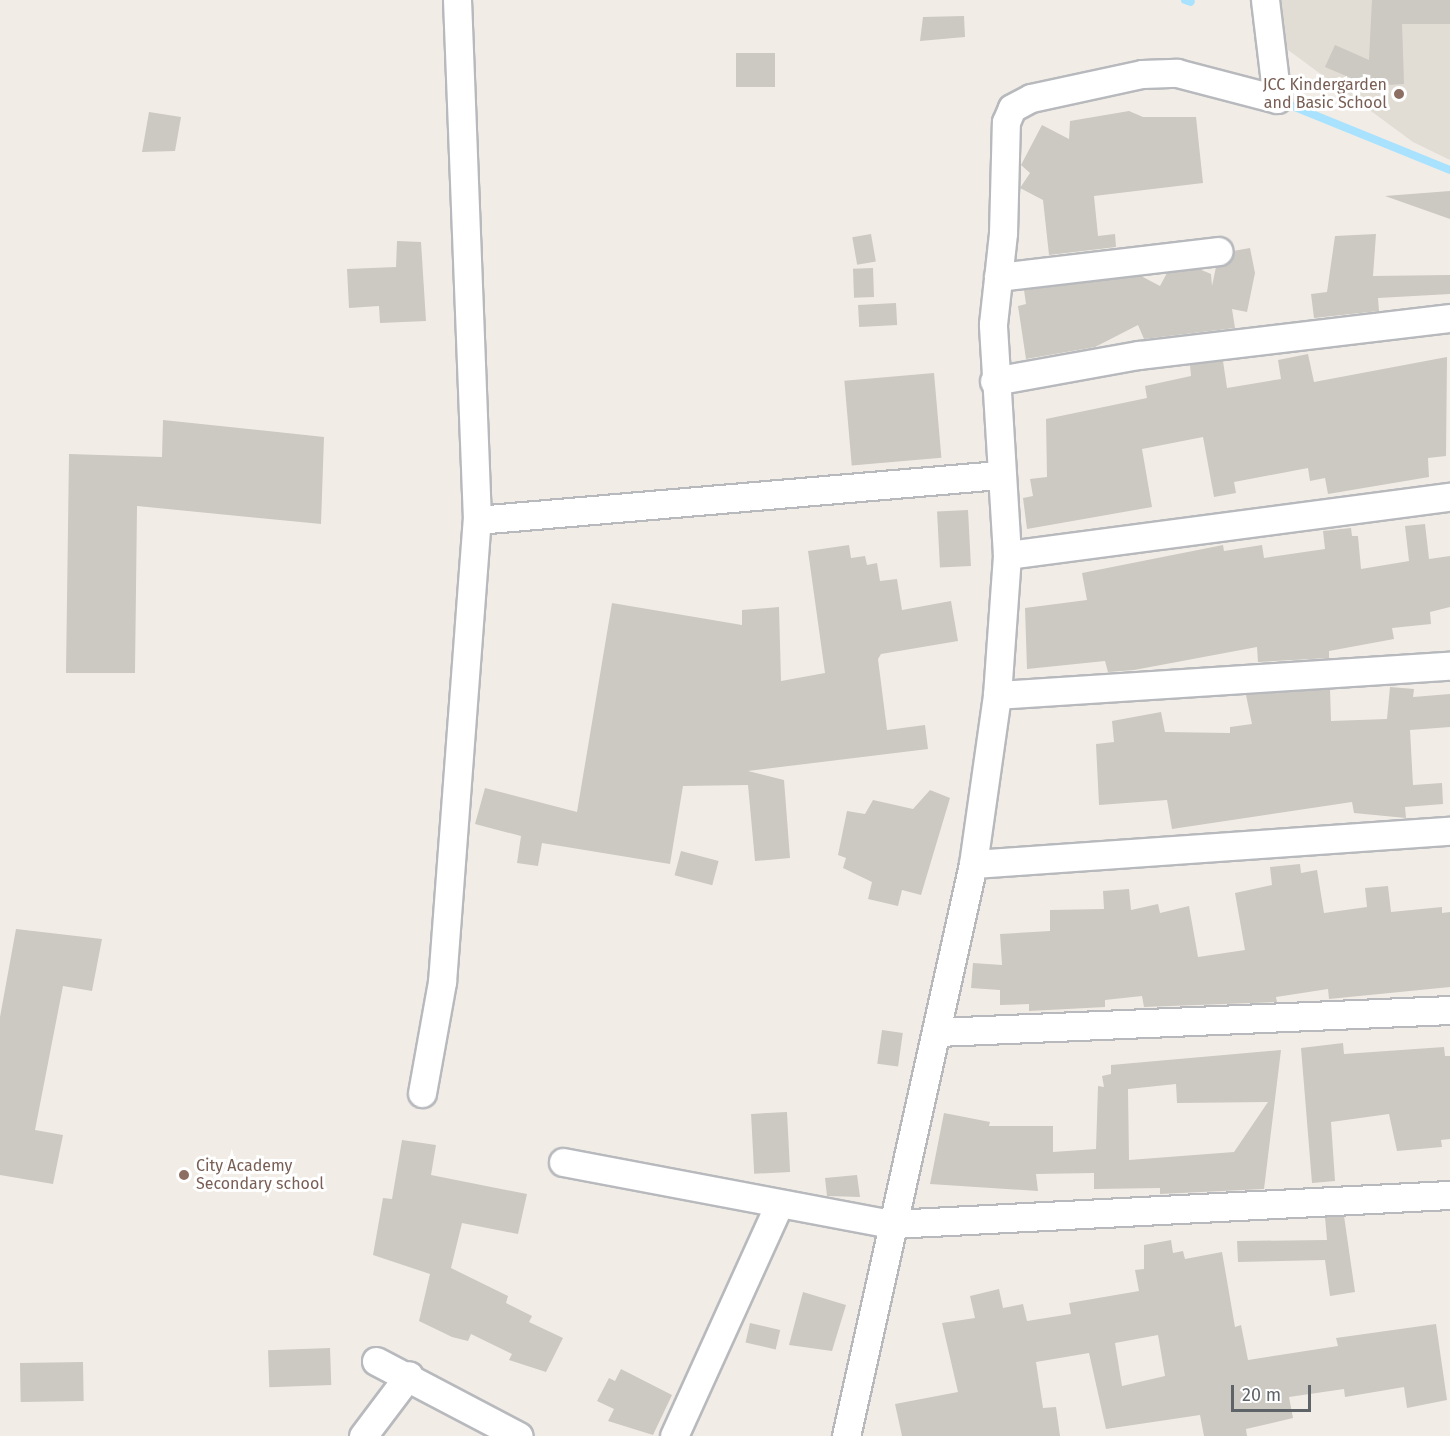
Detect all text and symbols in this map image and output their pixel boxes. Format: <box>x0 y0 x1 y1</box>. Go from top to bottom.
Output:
place label: JCC Kindergarden and Basic School <box>1263 75 1387 113</box>
marker: JCC Kindergarden and Basic School <box>1392 87 1406 101</box>
place label: City Academy Secondary school <box>196 1156 324 1194</box>
marker: City Academy Secondary school <box>177 1168 191 1182</box>
scale bar <box>1234 1373 1314 1411</box>
text: 20 m <box>1242 1384 1281 1406</box>

